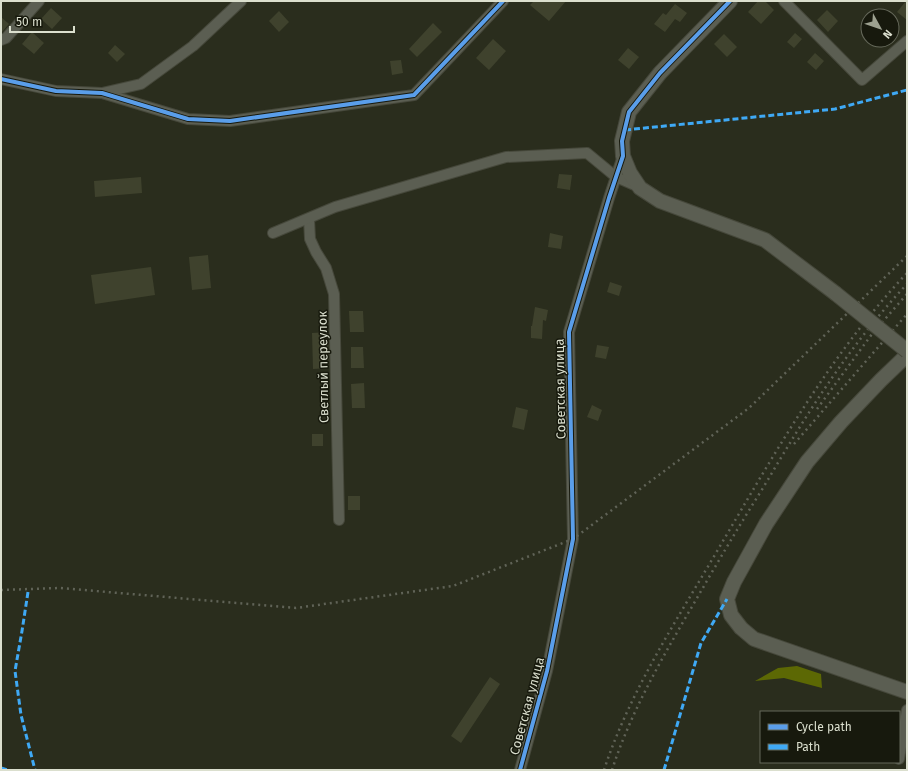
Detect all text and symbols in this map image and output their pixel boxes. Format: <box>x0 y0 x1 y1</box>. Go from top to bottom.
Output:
scale bar <box>10 8 74 34</box>
north arrow <box>860 8 900 48</box>
text: 50 m <box>16 15 42 29</box>
text: N <box>880 27 895 41</box>
street label: Светлый переулок <box>315 311 331 423</box>
street label: Советская улица <box>552 338 568 440</box>
street label: Советская улица <box>507 655 547 757</box>
legend <box>760 711 900 763</box>
text: Cycle path <box>796 720 852 734</box>
text: Path <box>796 740 820 754</box>

